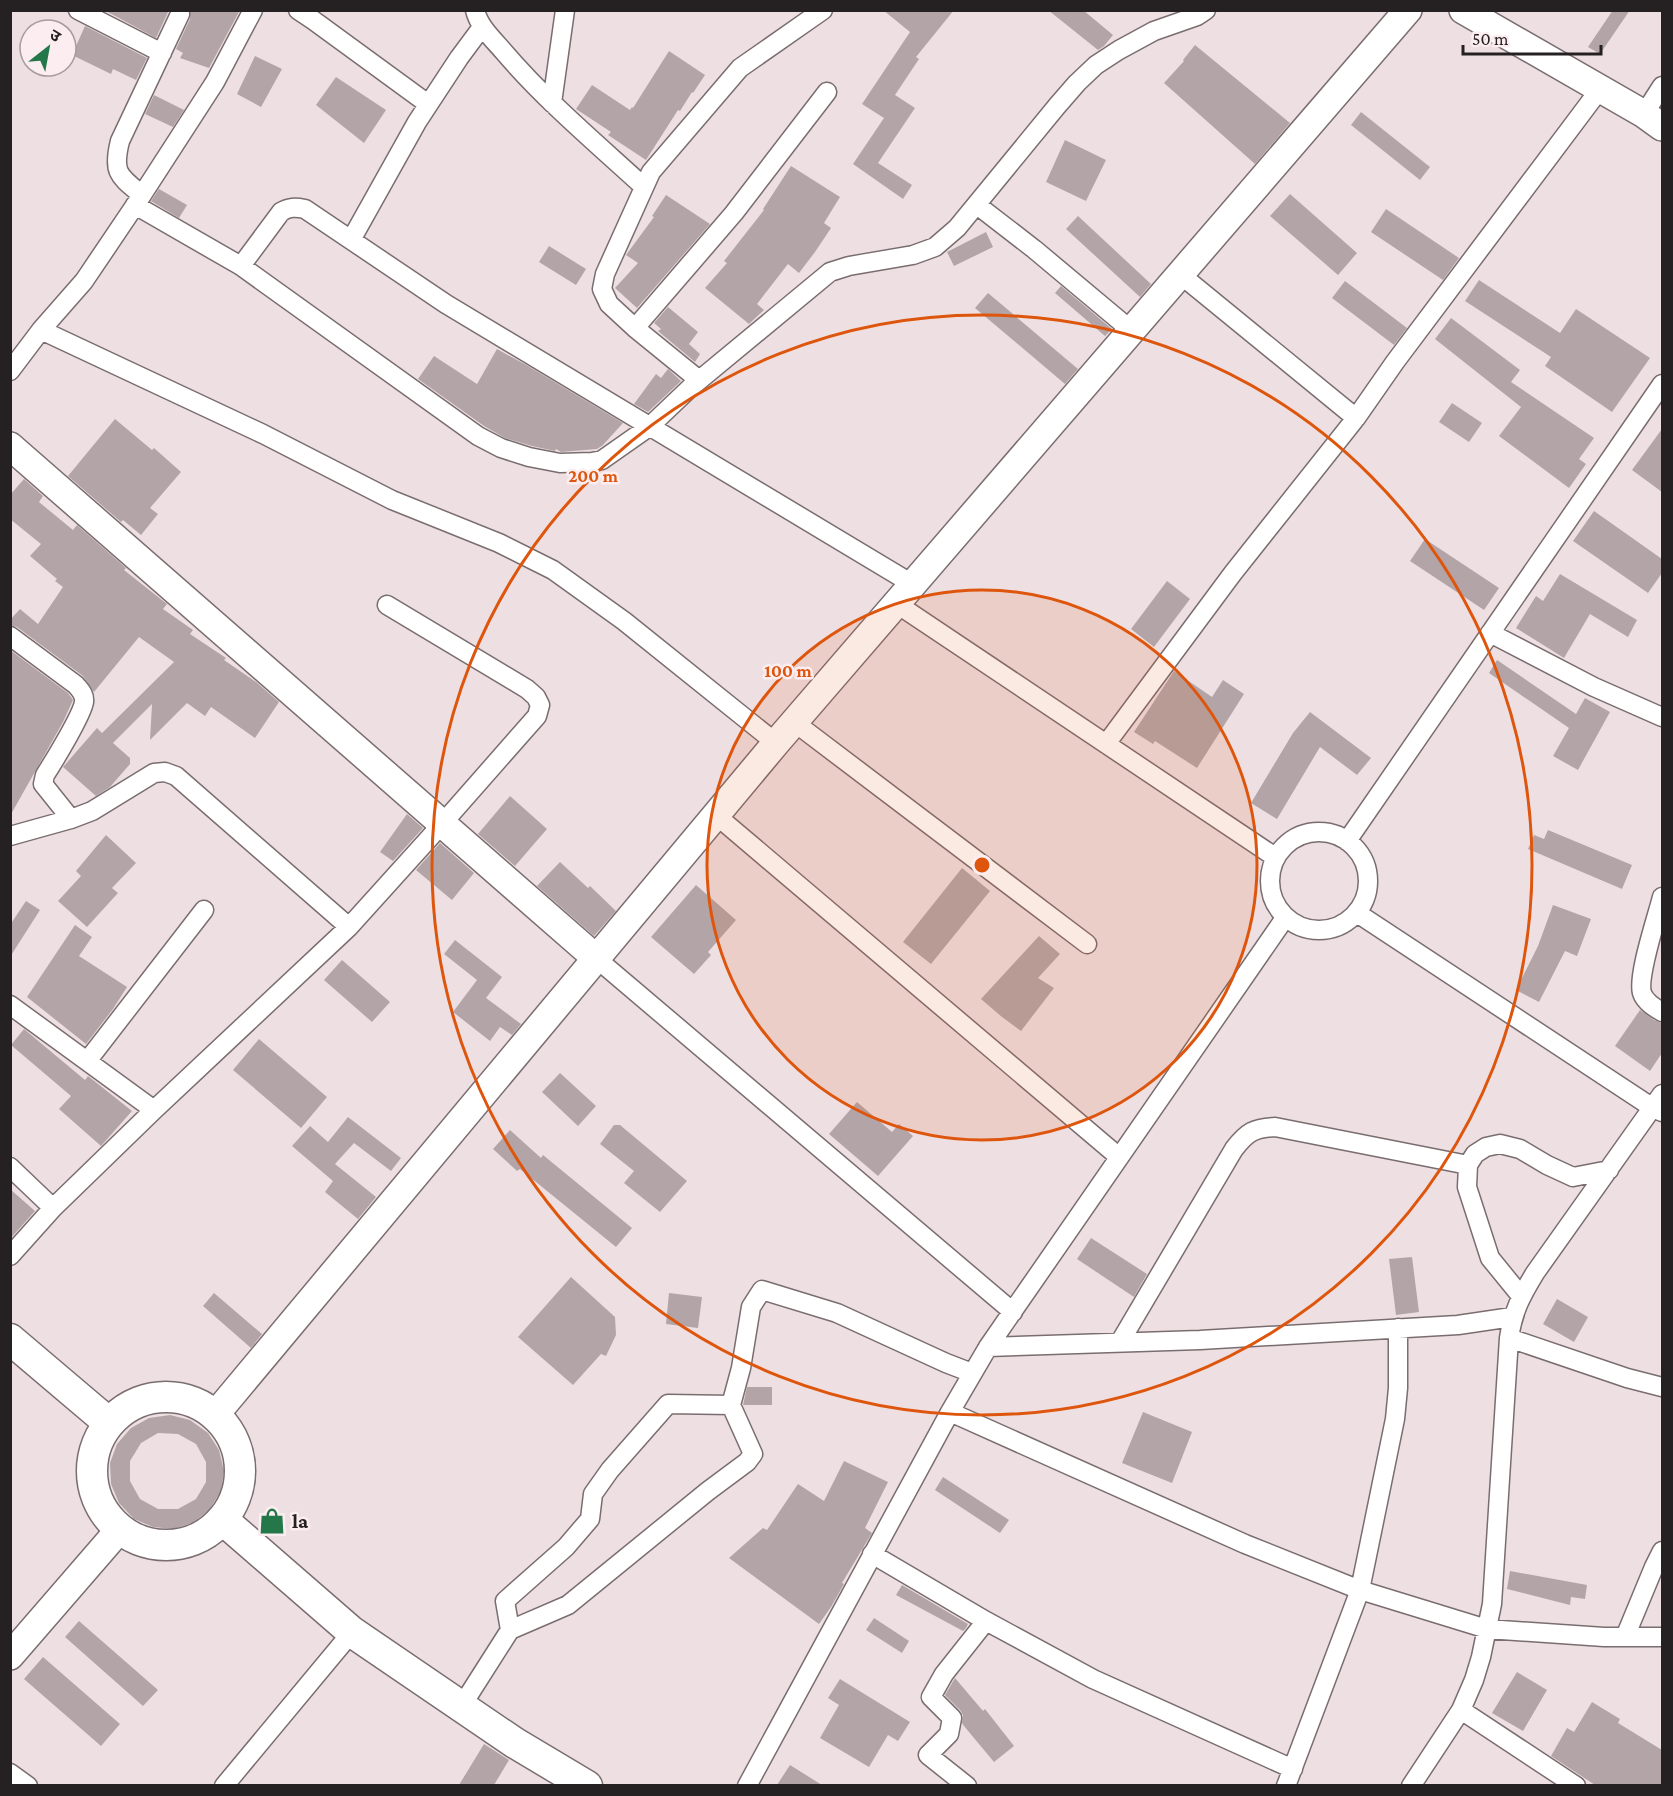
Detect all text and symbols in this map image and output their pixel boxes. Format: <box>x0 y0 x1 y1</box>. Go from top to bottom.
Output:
north arrow <box>18 18 78 78</box>
scale bar <box>1463 18 1601 56</box>
text: उ <box>47 26 64 46</box>
text: 50 m <box>1472 29 1509 49</box>
text: 200 m <box>568 466 619 486</box>
text: 100 m <box>764 661 812 681</box>
centre of rings <box>972 855 992 875</box>
shop icon: la <box>257 1506 287 1536</box>
place label: la <box>292 1509 309 1533</box>

